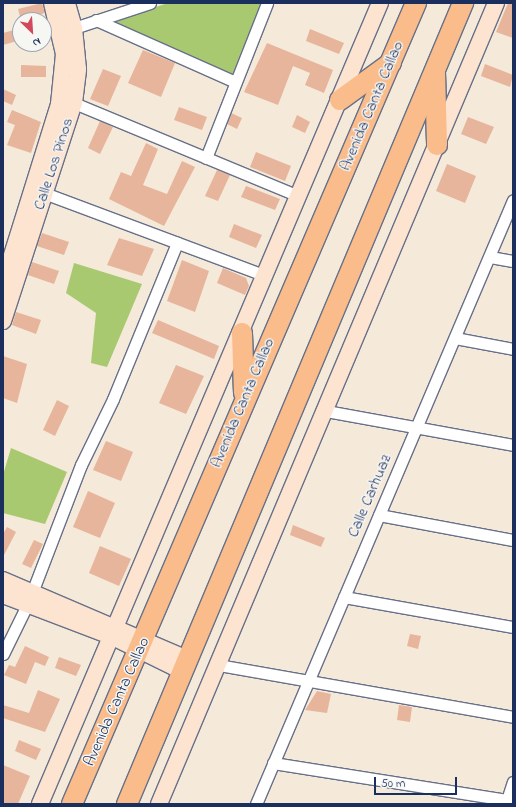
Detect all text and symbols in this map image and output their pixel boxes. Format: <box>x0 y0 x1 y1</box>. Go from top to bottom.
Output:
north arrow <box>12 12 52 52</box>
text: N <box>30 33 43 51</box>
street label: Avenida Canta Callao <box>336 38 408 174</box>
street label: Calle Los Pinos <box>30 115 78 213</box>
street label: Avenida Canta Callao <box>207 335 279 471</box>
street label: Calle Carhuaz <box>344 452 396 540</box>
street label: Avenida Canta Callao <box>80 635 154 769</box>
scale bar <box>376 769 459 795</box>
text: 50 m <box>381 775 405 793</box>

